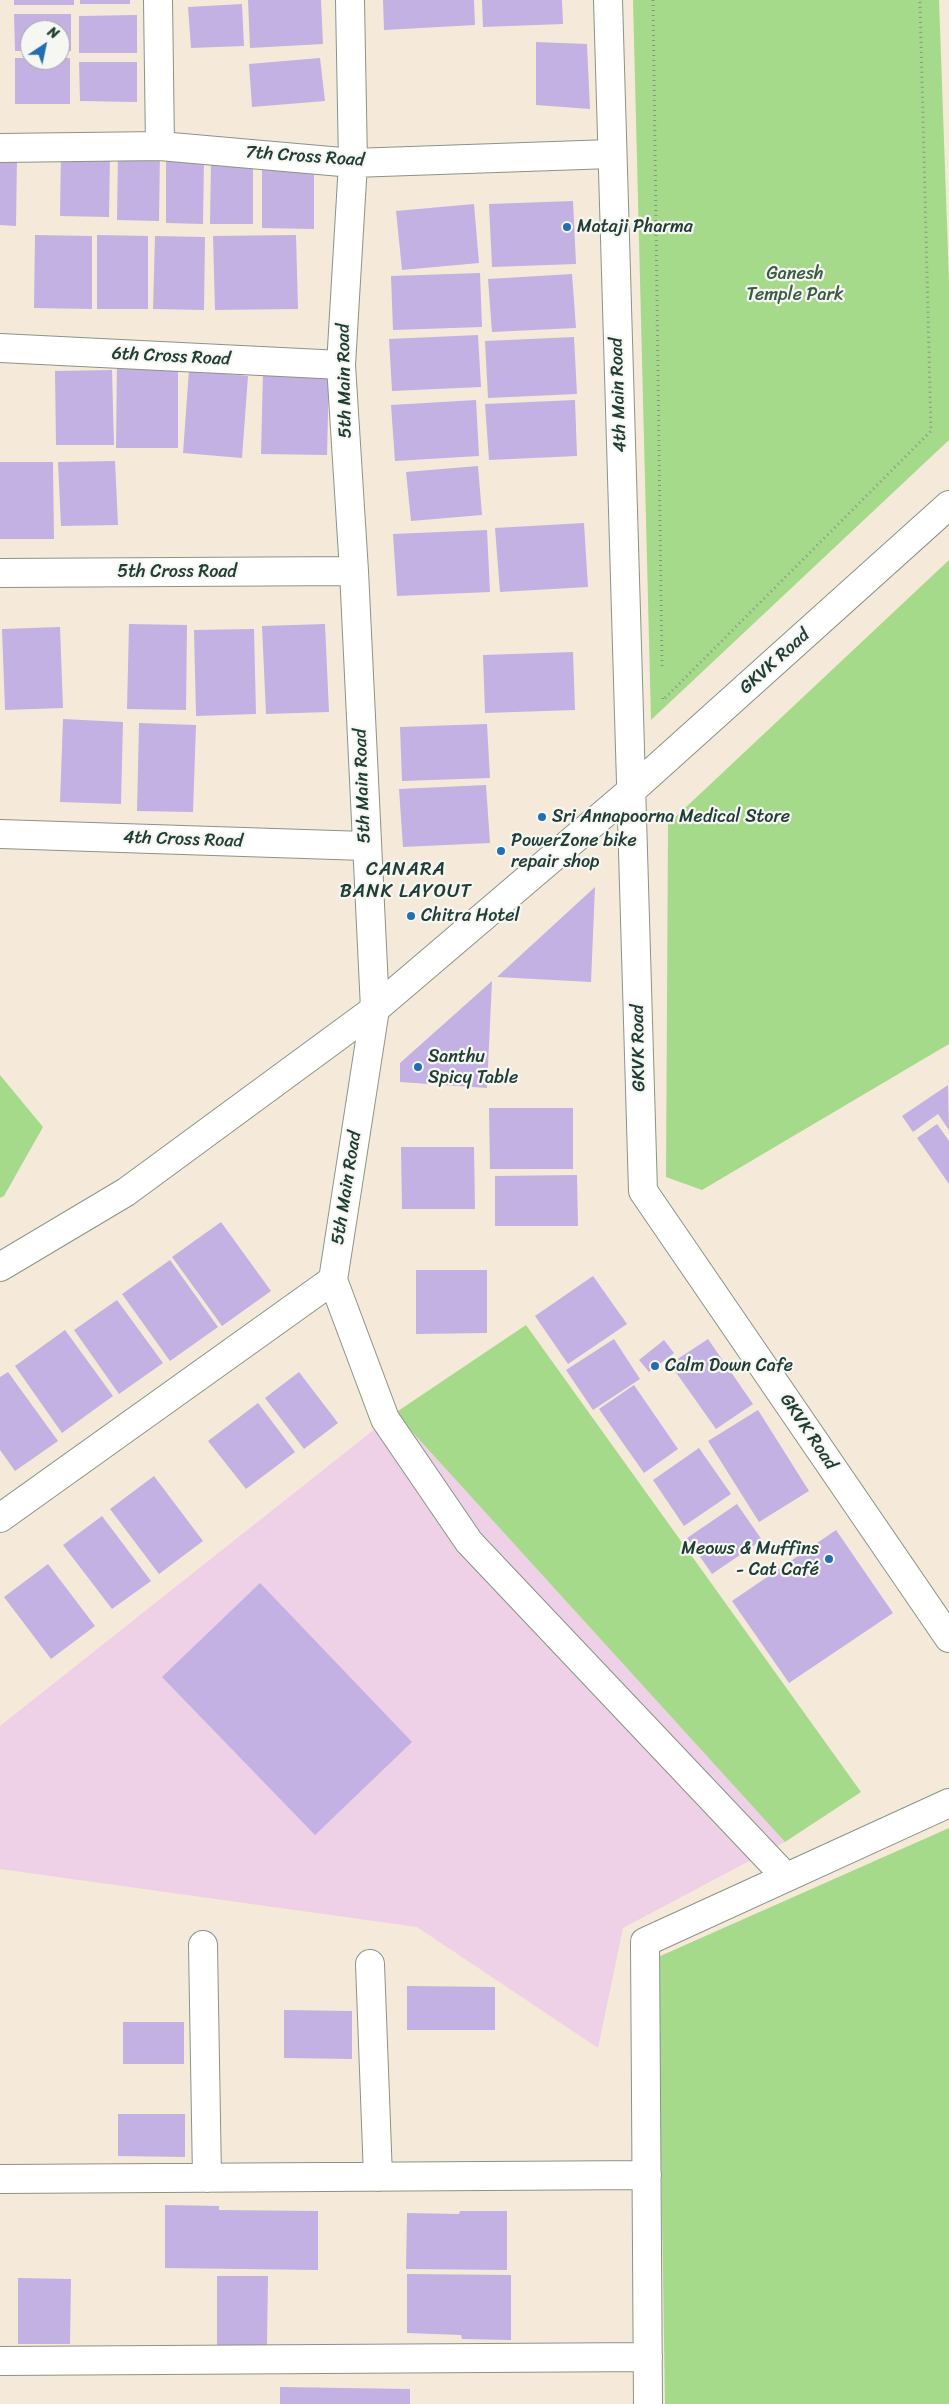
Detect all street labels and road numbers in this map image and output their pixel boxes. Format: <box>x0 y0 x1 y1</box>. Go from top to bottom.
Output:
street label: 7th Cross Road <box>245 142 365 172</box>
street label: 5th Main Road <box>333 323 357 439</box>
street label: 4th Main Road <box>606 337 632 453</box>
street label: 6th Cross Road <box>111 343 231 371</box>
street label: 5th Cross Road <box>117 561 237 583</box>
street label: GKVK Road <box>735 625 815 699</box>
street label: 5th Main Road <box>350 728 376 844</box>
street label: 4th Cross Road <box>123 827 243 853</box>
street label: GKVK Road <box>627 1004 651 1092</box>
street label: 5th Main Road <box>327 1130 367 1246</box>
street label: GKVK Road <box>775 1390 841 1474</box>

